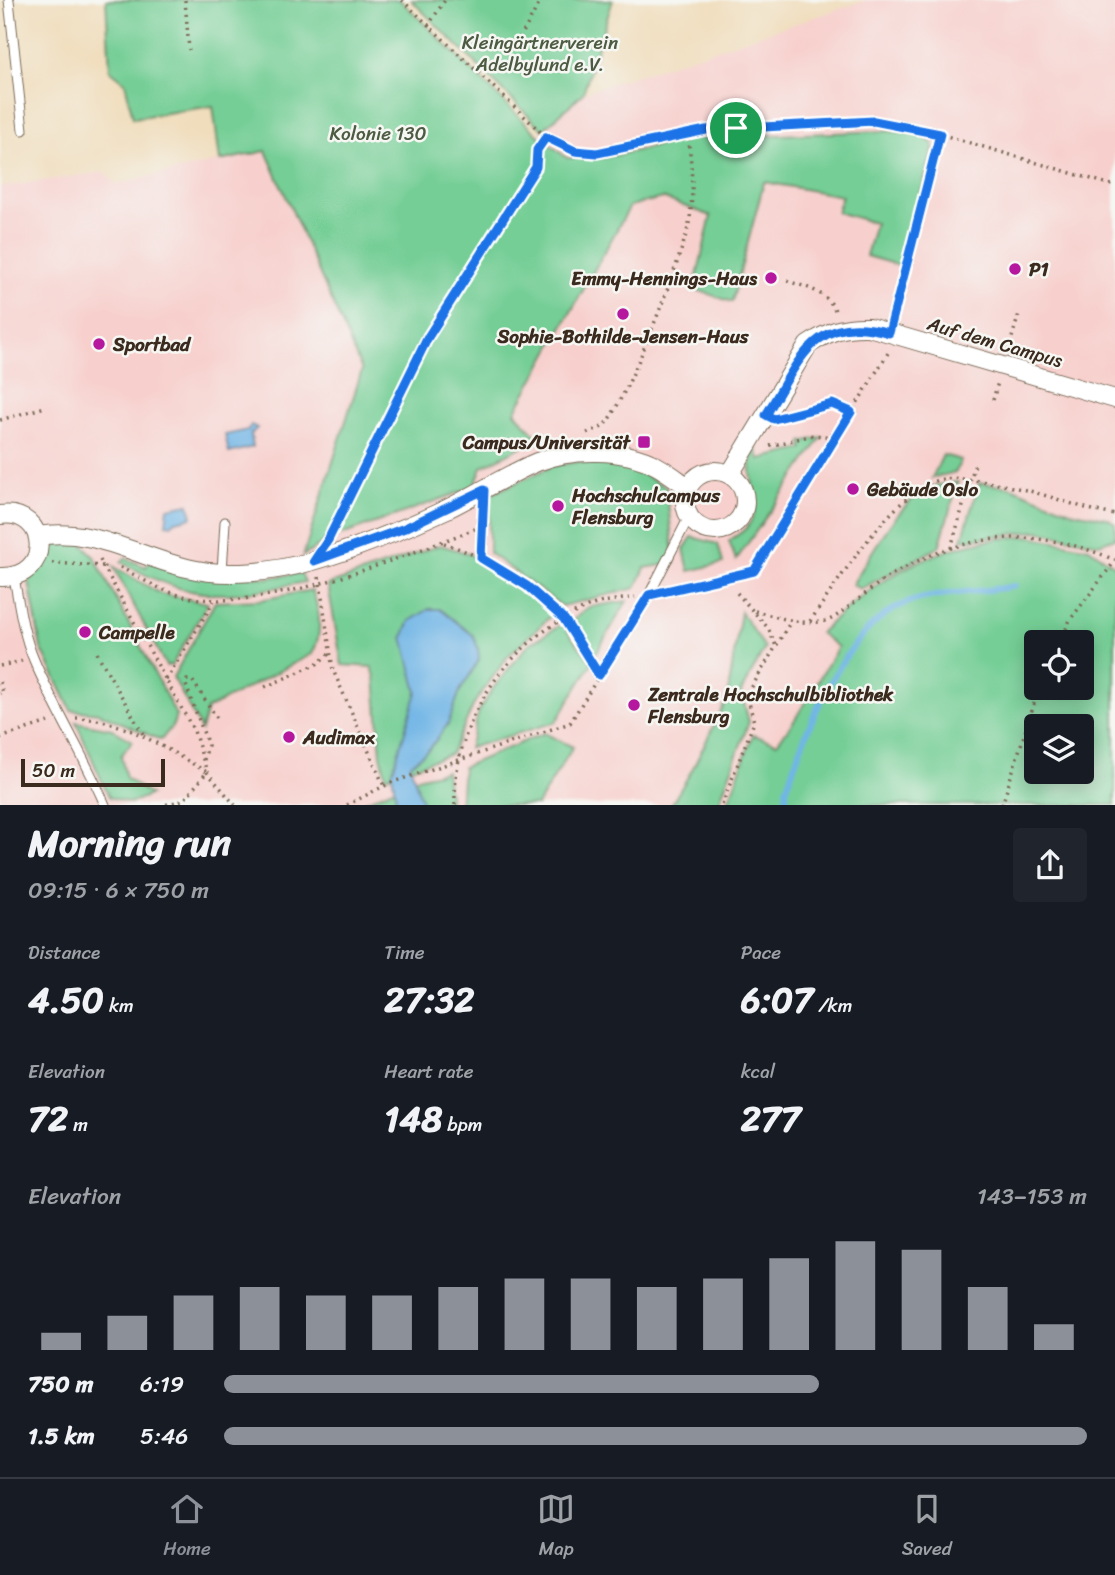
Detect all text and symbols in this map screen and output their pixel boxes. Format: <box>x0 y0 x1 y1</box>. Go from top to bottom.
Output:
park label: Kleingärtnerverein Adelbylund e.V. <box>462 26 618 81</box>
pin <box>706 98 766 158</box>
icon: arrive <box>717 109 755 147</box>
park label: Kolonie 130 <box>329 117 427 150</box>
place label: P1 <box>1029 253 1049 286</box>
marker: P1 <box>1007 261 1023 277</box>
place label: Emmy-Hennings-Haus <box>571 262 758 295</box>
marker: Emmy-Hennings-Haus <box>763 270 779 286</box>
marker: Sophie-Bothilde-Jensen-Haus <box>615 306 631 322</box>
street label: Auf dem Campus <box>923 307 1067 377</box>
place label: Sophie-Bothilde-Jensen-Haus <box>496 320 750 353</box>
place label: Sportbad <box>112 328 192 361</box>
marker: Sportbad <box>91 336 107 352</box>
place label: Campus/Universität <box>462 426 631 459</box>
marker: Campus/Universität <box>636 434 652 450</box>
place label: Gebäude Oslo <box>866 473 978 506</box>
place label: Hochschulcampus Flensburg <box>571 479 721 534</box>
marker: Gebäude Oslo <box>845 481 861 497</box>
marker: Hochschulcampus Flensburg <box>550 498 566 514</box>
place label: Campelle <box>98 616 176 649</box>
marker: Campelle <box>77 624 93 640</box>
map controls <box>1024 630 1094 784</box>
button: locate <box>1024 630 1094 700</box>
place label: Zentrale Hochschulbibliothek Flensburg <box>647 678 894 733</box>
marker: Zentrale Hochschulbibliothek Flensburg <box>626 697 642 713</box>
button: layers <box>1024 714 1094 784</box>
place label: Audimax <box>302 721 376 754</box>
marker: Audimax <box>281 729 297 745</box>
text: 50 m <box>32 754 75 787</box>
scale bar <box>21 756 164 788</box>
text: Morning run <box>28 810 231 877</box>
button: share <box>1013 828 1087 902</box>
text: 09:15 · 6 × 750 m <box>28 870 209 911</box>
text: Distance <box>28 936 100 969</box>
text: Time <box>384 936 425 969</box>
text: Pace <box>741 936 781 969</box>
text: 4.50 <box>28 969 104 1031</box>
text: 27:32 <box>384 969 475 1031</box>
text: 6:07 <box>741 969 813 1031</box>
text: km <box>104 989 134 1022</box>
text: /km <box>813 989 852 1022</box>
text: Elevation <box>28 1055 105 1088</box>
text: Heart rate <box>384 1055 474 1088</box>
text: kcal <box>741 1055 775 1088</box>
text: 72 <box>28 1088 68 1150</box>
text: 148 <box>384 1088 442 1150</box>
text: 277 <box>741 1088 801 1150</box>
text: m <box>68 1108 88 1141</box>
text: bpm <box>442 1108 482 1141</box>
text: Elevation <box>28 1176 121 1217</box>
text: 143–153 m <box>977 1176 1087 1217</box>
text: 750 m <box>28 1364 93 1405</box>
text: 6:19 <box>140 1364 184 1405</box>
text: 1.5 km <box>28 1416 95 1457</box>
text: 5:46 <box>140 1416 188 1457</box>
tab: Home <box>163 1490 211 1565</box>
tab: Map <box>537 1490 575 1565</box>
tab: Saved <box>902 1490 952 1565</box>

